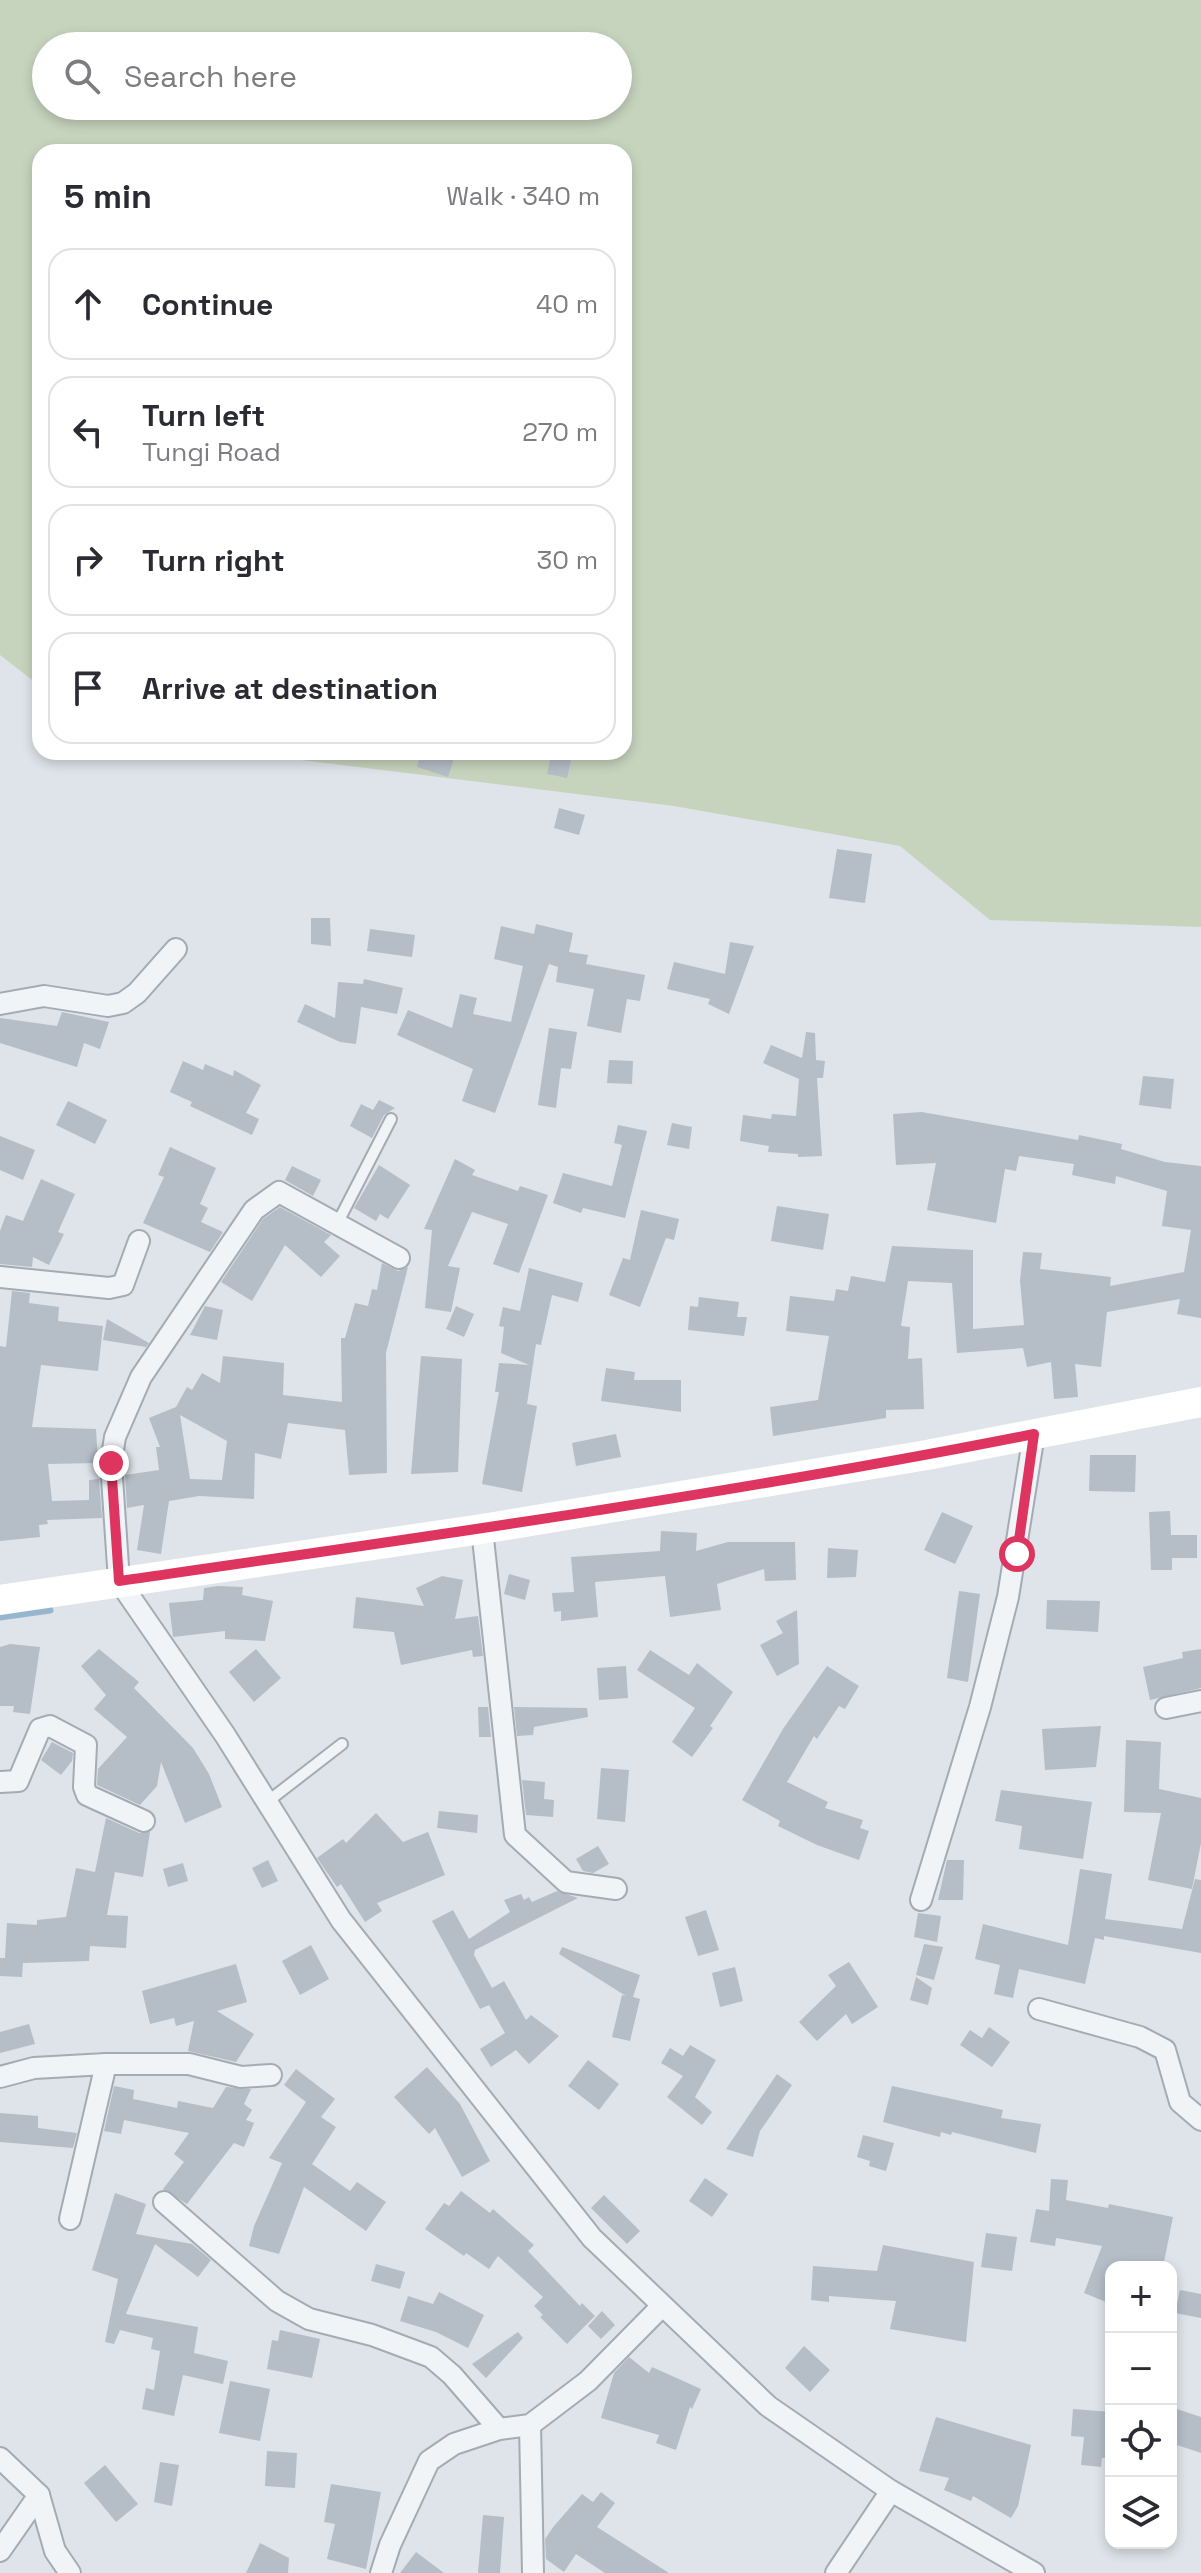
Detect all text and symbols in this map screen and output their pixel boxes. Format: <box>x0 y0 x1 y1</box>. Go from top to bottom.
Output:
search box <box>32 32 632 120</box>
icon: search <box>60 54 104 98</box>
text: Search here <box>124 57 297 96</box>
text: 5 min <box>64 175 152 218</box>
text: Walk · 340 m <box>446 179 600 213</box>
icon: ahead <box>66 282 110 326</box>
text: Continue <box>142 285 273 324</box>
text: 40 m <box>536 287 598 321</box>
text: Turn left <box>142 396 265 435</box>
icon: left <box>66 410 110 454</box>
text: 270 m <box>522 415 598 449</box>
text: Tungi Road <box>142 435 281 469</box>
icon: right <box>66 538 110 582</box>
text: Turn right <box>142 541 285 580</box>
text: 30 m <box>537 543 598 577</box>
icon: arrive <box>66 666 110 710</box>
text: Arrive at destination <box>142 669 438 708</box>
route end <box>93 1445 129 1481</box>
route start <box>999 1536 1035 1572</box>
map controls <box>1105 2261 1177 2549</box>
button: + <box>1105 2261 1177 2333</box>
button: − <box>1105 2333 1177 2405</box>
button: locate <box>1105 2405 1177 2477</box>
button: layers <box>1105 2477 1177 2549</box>

